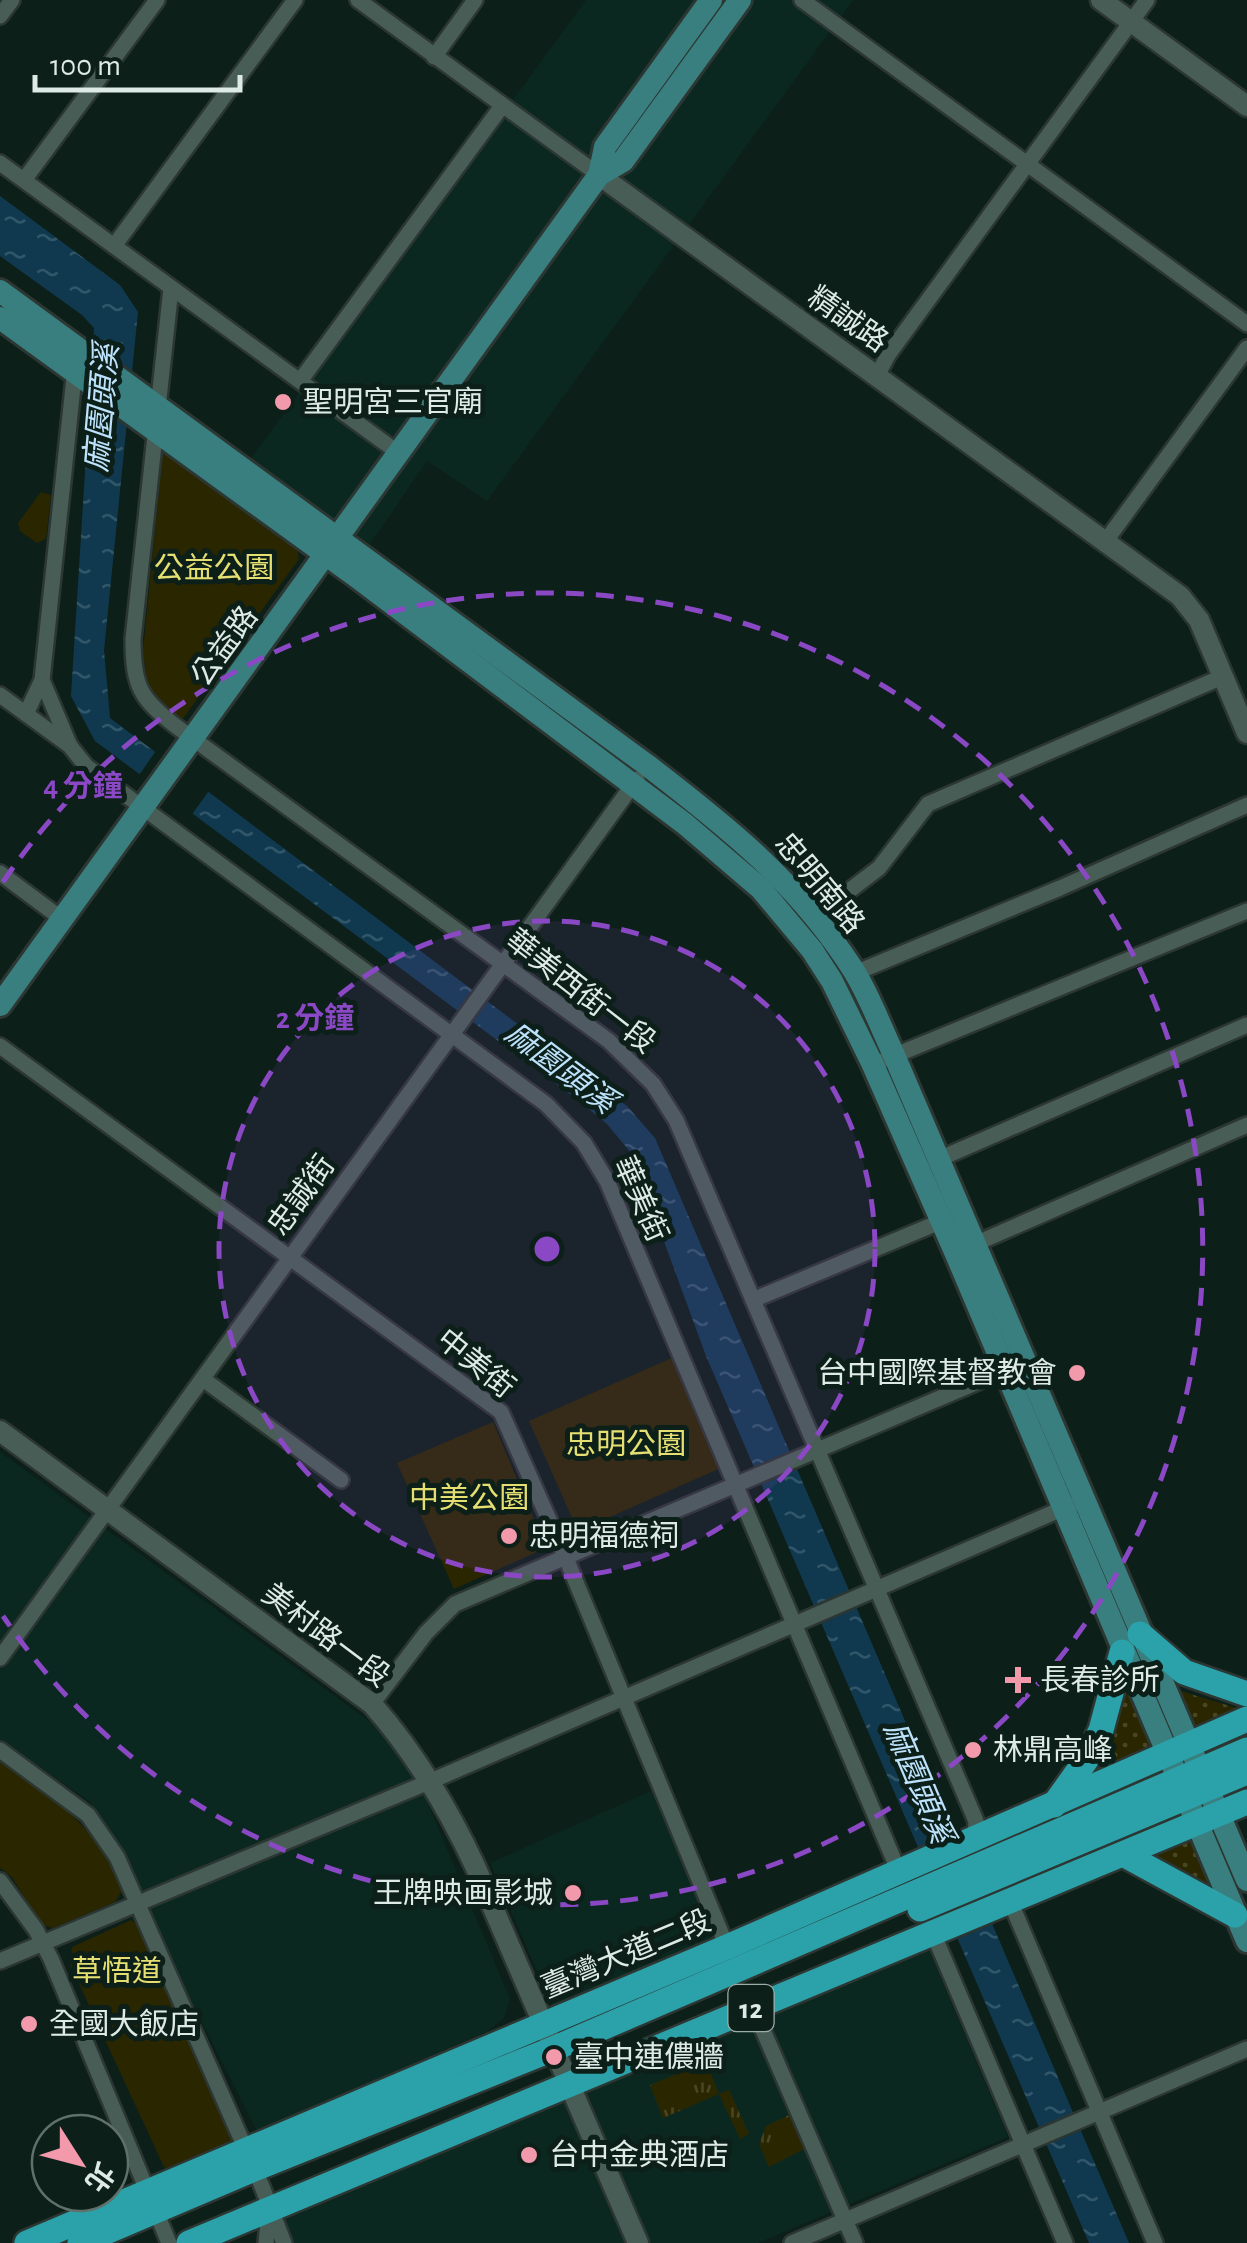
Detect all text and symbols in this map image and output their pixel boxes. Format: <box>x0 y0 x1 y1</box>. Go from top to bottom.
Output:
scale bar <box>35 30 240 92</box>
text: 100 m <box>50 51 121 81</box>
street label: 精誠路 <box>802 280 894 358</box>
water label: 麻園頭溪 <box>78 339 124 473</box>
place label: 聖明宮三官廟 <box>303 386 483 418</box>
marker: 聖明宮三官廟 <box>272 391 294 413</box>
park label: 公益公園 <box>154 553 274 584</box>
street label: 公益路 <box>185 600 263 692</box>
text: 4 分鐘 <box>43 770 123 802</box>
street label: 忠明南路 <box>769 827 871 939</box>
street label: 華美西街一段 <box>500 923 662 1059</box>
text: 2 分鐘 <box>276 1002 354 1034</box>
water label: 麻園頭溪 <box>500 1015 626 1121</box>
street label: 忠誠街 <box>262 1149 340 1241</box>
street label: 華美街 <box>608 1151 674 1247</box>
centre of rings <box>529 1231 565 1267</box>
street label: 中美街 <box>431 1322 521 1404</box>
place label: 台中國際基督教會 <box>817 1357 1057 1389</box>
marker: 台中國際基督教會 <box>1066 1362 1088 1384</box>
park label: 忠明公園 <box>566 1428 686 1460</box>
park label: 中美公園 <box>409 1482 529 1514</box>
place label: 忠明福德祠 <box>529 1520 679 1552</box>
marker: 忠明福德祠 <box>498 1525 520 1547</box>
street label: 美村路一段 <box>256 1577 396 1693</box>
place label: 長春診所 <box>1040 1664 1160 1696</box>
marker: 長春診所 <box>1005 1667 1031 1693</box>
water label: 麻園頭溪 <box>878 1716 961 1851</box>
place label: 林鼎高峰 <box>993 1734 1113 1766</box>
marker: 林鼎高峰 <box>962 1739 984 1761</box>
place label: 王牌映画影城 <box>373 1877 553 1909</box>
marker: 王牌映画影城 <box>562 1882 584 1904</box>
street label: 臺灣大道二段 <box>537 1904 715 2004</box>
park label: 草悟道 <box>72 1955 162 1987</box>
road number: 12 <box>728 1985 774 2031</box>
place label: 全國大飯店 <box>49 2008 199 2040</box>
marker: 全國大飯店 <box>18 2013 40 2035</box>
place label: 臺中連儂牆 <box>574 2041 724 2073</box>
marker: 臺中連儂牆 <box>543 2046 565 2068</box>
north arrow <box>30 2113 130 2213</box>
place label: 台中金典酒店 <box>549 2139 729 2171</box>
marker: 台中金典酒店 <box>518 2144 540 2166</box>
text: 北 <box>79 2157 120 2197</box>

